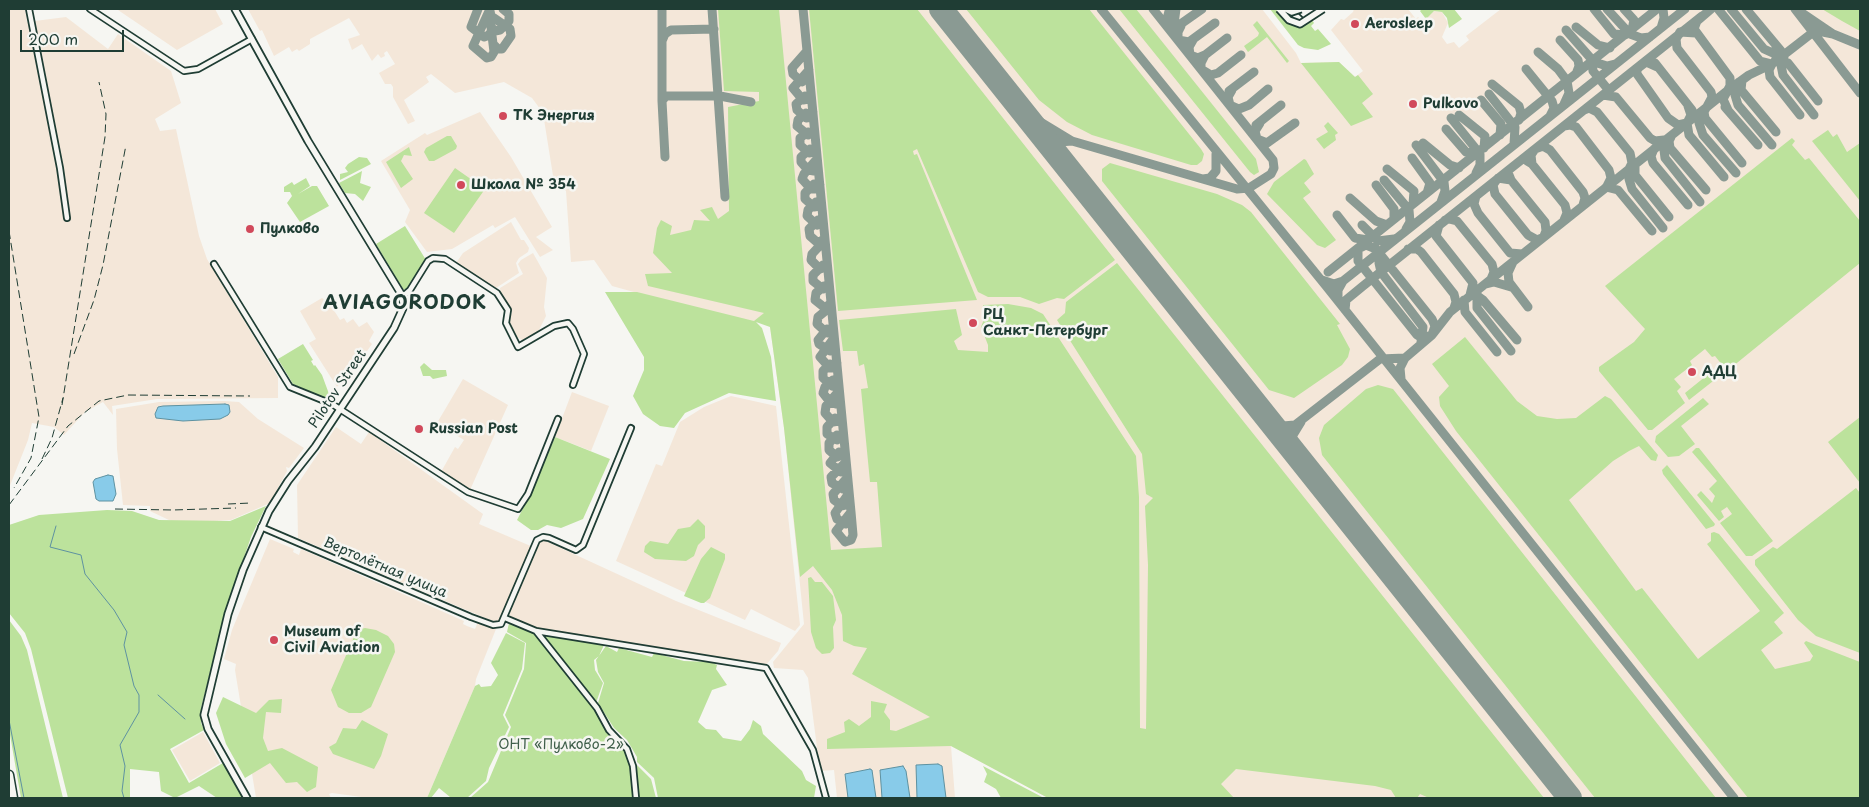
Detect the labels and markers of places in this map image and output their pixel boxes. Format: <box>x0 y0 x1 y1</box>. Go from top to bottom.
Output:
place label: Aerosleep <box>1365 16 1433 32</box>
marker: Aerosleep <box>1349 18 1361 30</box>
place label: Pulkovo <box>1423 96 1478 112</box>
marker: Pulkovo <box>1407 98 1419 110</box>
place label: ТК Энергия <box>513 108 595 124</box>
marker: ТК Энергия <box>497 110 509 122</box>
place label: Школа № 354 <box>471 177 576 193</box>
marker: Школа № 354 <box>455 179 467 191</box>
place label: Пулково <box>260 221 319 237</box>
marker: Пулково <box>244 223 256 235</box>
place label: РЦ Санкт-Петербург <box>983 307 1108 340</box>
marker: РЦ Санкт-Петербург <box>967 317 979 329</box>
place label: АДЦ <box>1702 364 1737 380</box>
marker: АДЦ <box>1686 366 1698 378</box>
place label: Russian Post <box>429 421 518 437</box>
marker: Russian Post <box>413 423 425 435</box>
place label: Museum of Civil Aviation <box>284 624 380 656</box>
marker: Museum of Civil Aviation <box>268 634 280 646</box>

